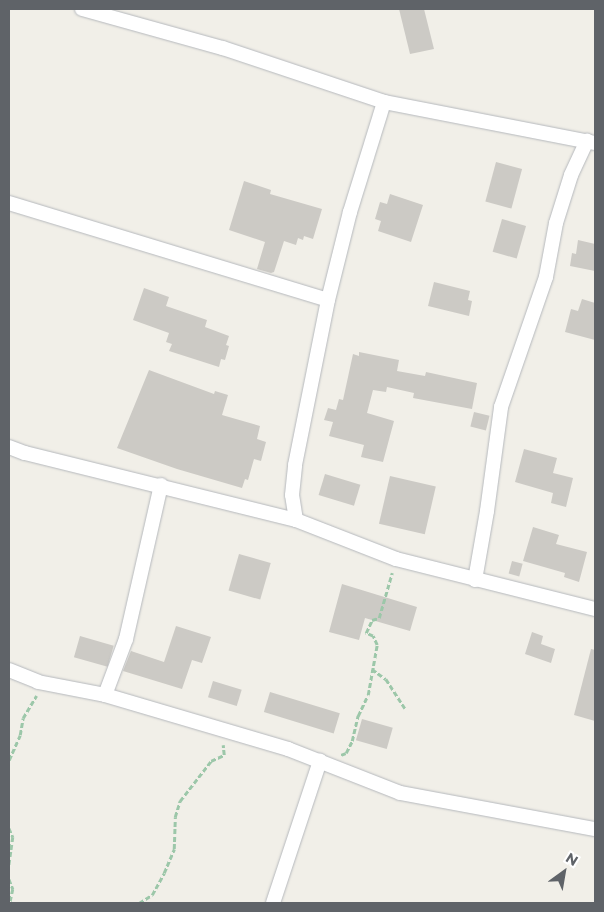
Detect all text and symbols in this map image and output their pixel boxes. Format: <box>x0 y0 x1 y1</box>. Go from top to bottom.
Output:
north arrow <box>539 847 589 897</box>
text: N <box>562 849 582 870</box>

